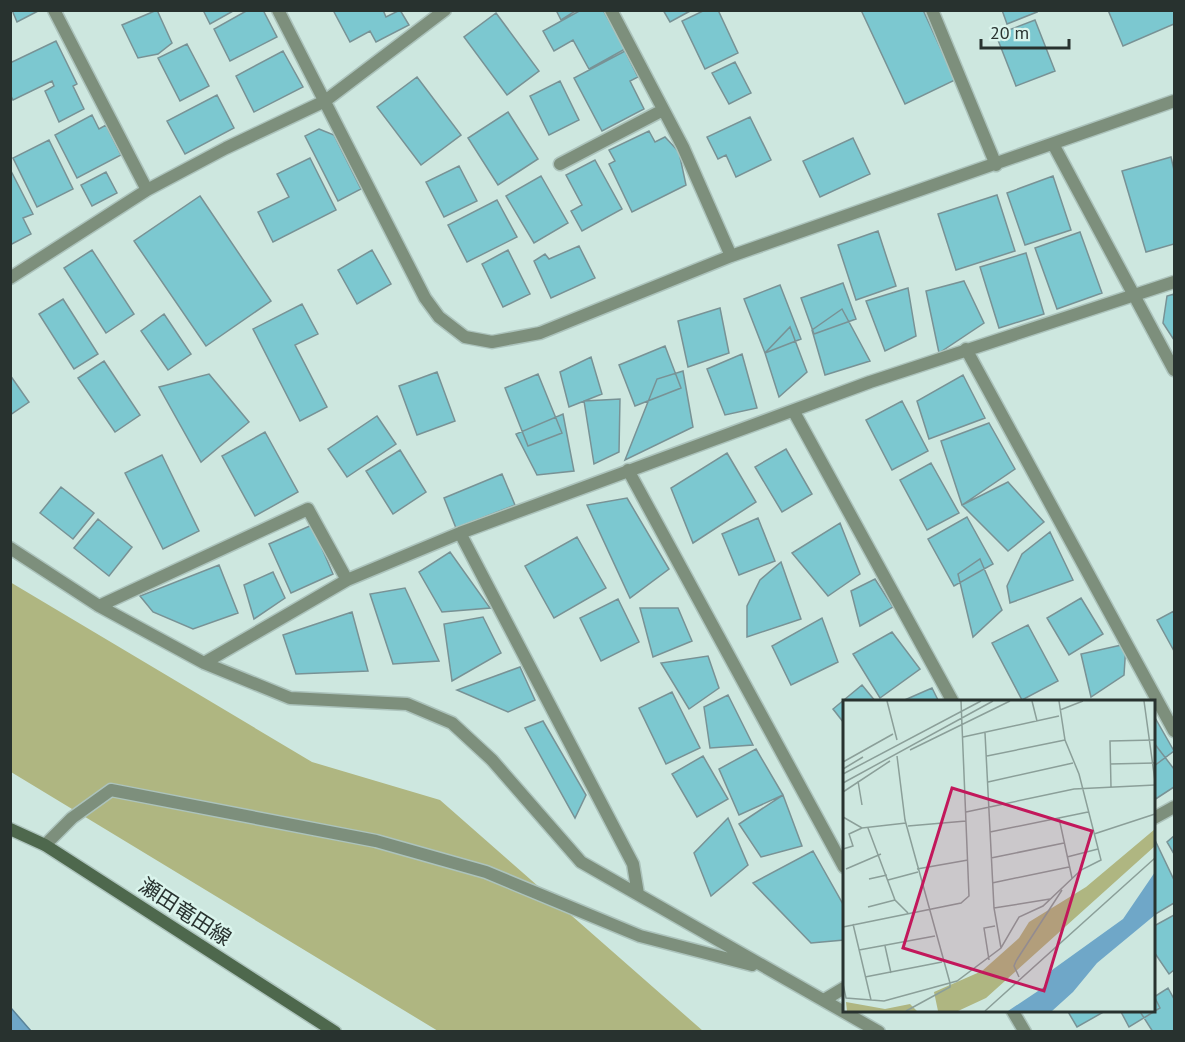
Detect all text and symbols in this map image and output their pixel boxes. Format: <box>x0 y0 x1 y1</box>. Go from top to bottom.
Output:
scale bar <box>981 12 1070 50</box>
text: 20 m <box>990 21 1029 44</box>
inset map <box>843 700 1155 1012</box>
street label: 瀬田竜田線 <box>134 872 237 951</box>

